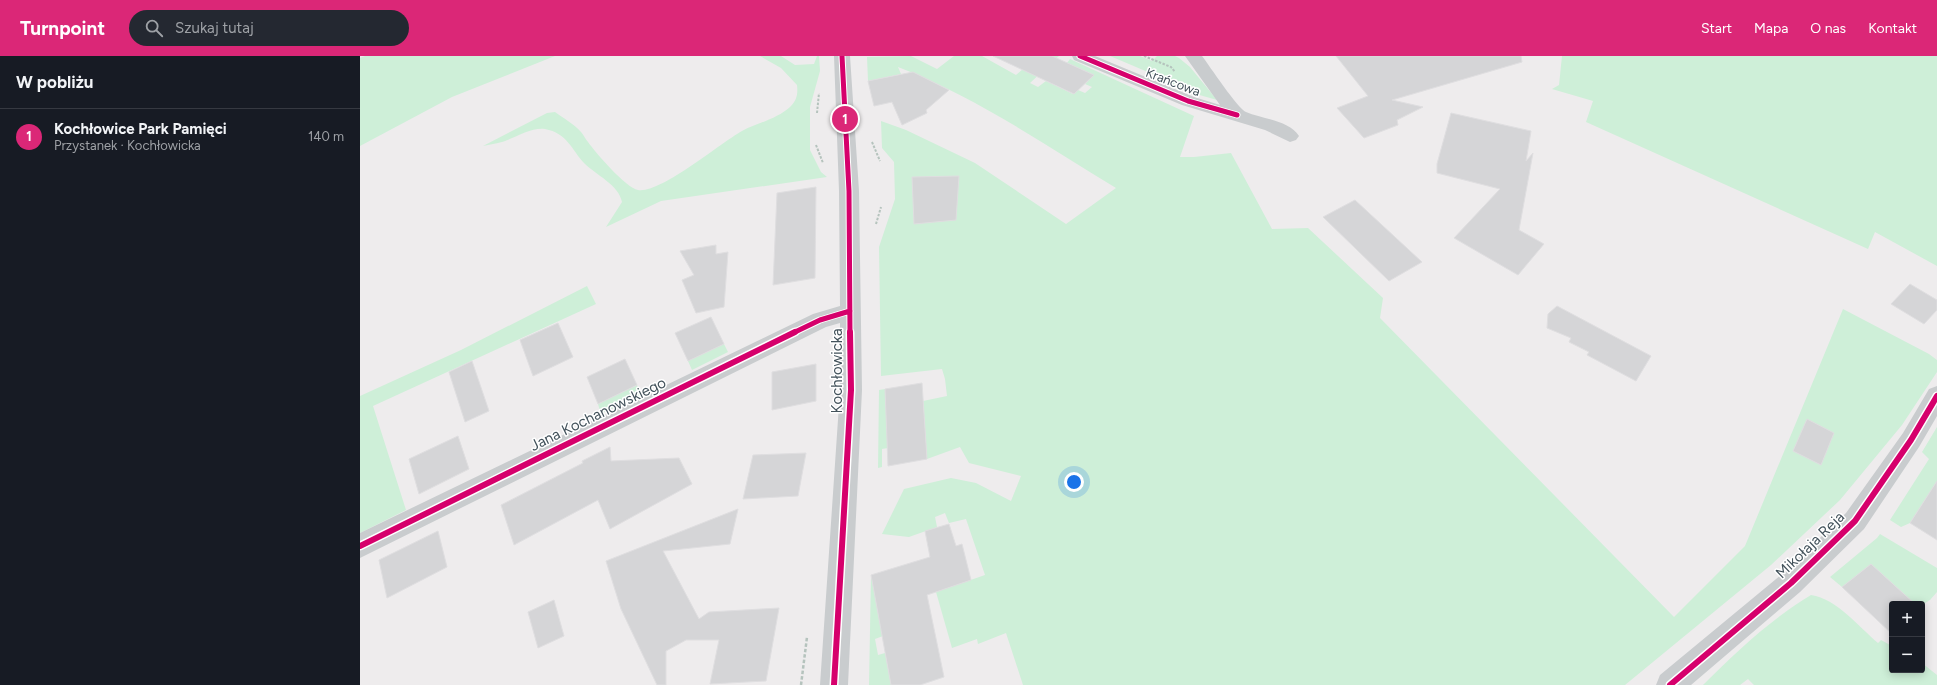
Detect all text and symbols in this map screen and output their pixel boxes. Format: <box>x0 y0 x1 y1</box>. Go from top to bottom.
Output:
search box <box>129 10 409 46</box>
text: Turnpoint <box>20 17 105 40</box>
icon: search <box>143 17 165 39</box>
text: Szukaj tutaj <box>175 19 254 37</box>
text: Start <box>1701 20 1732 37</box>
text: Mapa <box>1754 20 1788 37</box>
text: O nas <box>1810 20 1846 37</box>
text: Kontakt <box>1868 20 1917 37</box>
street label: Krańcowa <box>1144 65 1202 99</box>
text: W pobliżu <box>16 72 93 92</box>
pin: 1 <box>832 104 858 134</box>
text: Kochłowice Park Pamięci <box>54 120 227 138</box>
text: 1 <box>26 129 32 144</box>
text: 140 m <box>308 129 344 144</box>
text: Przystanek · Kochłowicka <box>54 138 201 153</box>
street label: Kochłowicka <box>828 328 846 414</box>
street label: Jana Kochanowskiego <box>527 373 669 455</box>
your location <box>1064 472 1084 492</box>
street label: Mikołaja Reja <box>1772 508 1848 582</box>
map controls <box>1889 601 1925 673</box>
button: + <box>1889 601 1925 637</box>
button: − <box>1889 637 1925 673</box>

